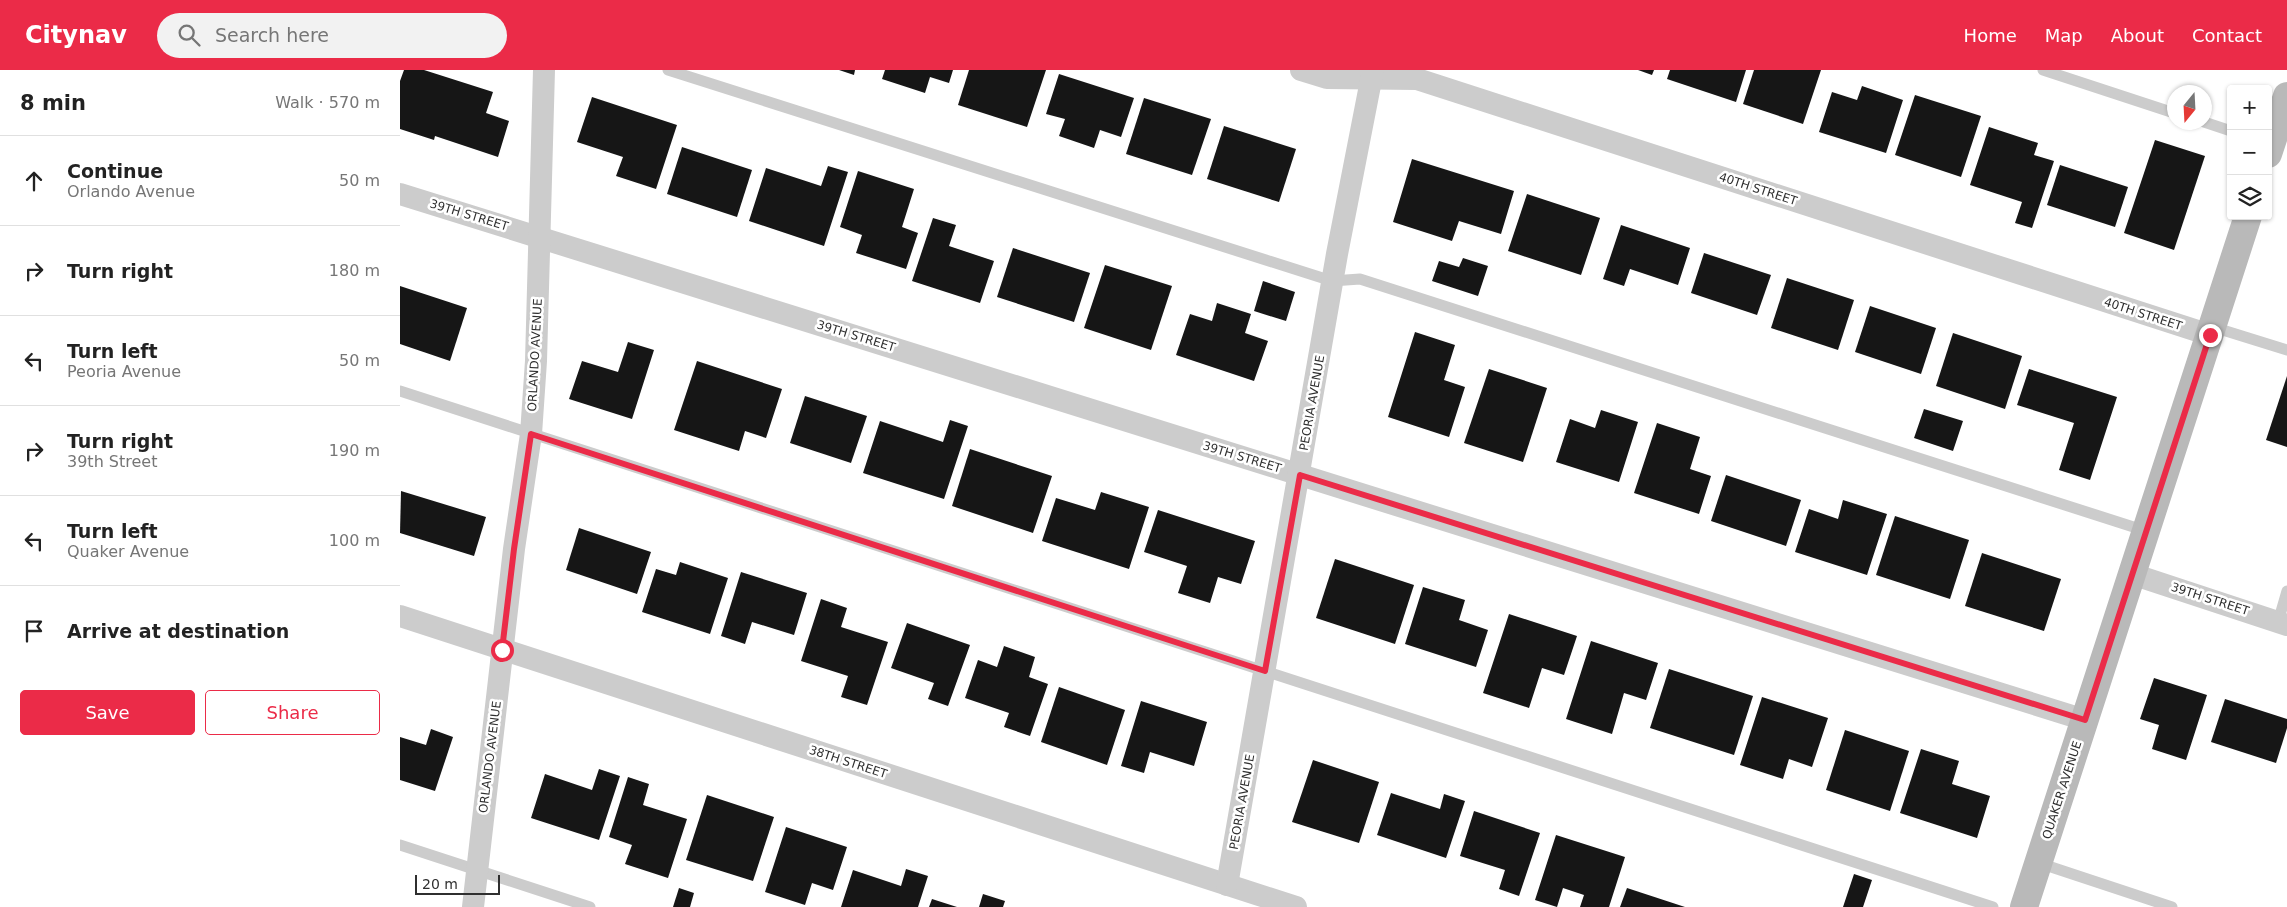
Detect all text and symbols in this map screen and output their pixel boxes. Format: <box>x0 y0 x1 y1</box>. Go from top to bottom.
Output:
search box <box>157 13 507 58</box>
text: Citynav <box>25 21 127 49</box>
icon: search <box>175 21 203 49</box>
text: Search here <box>215 24 329 46</box>
text: Home <box>1964 25 2017 46</box>
text: Map <box>2045 25 2083 46</box>
text: About <box>2111 25 2164 46</box>
text: Contact <box>2192 25 2262 46</box>
north arrow <box>2167 85 2212 130</box>
map controls <box>2227 85 2272 220</box>
button: + <box>2227 85 2272 130</box>
text: 8 min <box>20 91 86 115</box>
text: Walk · 570 m <box>275 93 380 112</box>
button: − <box>2227 130 2272 175</box>
text: Continue <box>67 160 163 182</box>
icon: ahead <box>20 167 48 195</box>
street label: 40TH STREET <box>1717 170 1799 208</box>
text: 50 m <box>339 171 380 190</box>
button: layers <box>2227 175 2272 220</box>
text: Orlando Avenue <box>67 182 195 201</box>
street label: 39TH STREET <box>428 196 511 234</box>
icon: right <box>20 257 48 285</box>
text: Turn right <box>67 260 173 282</box>
text: 180 m <box>329 261 380 280</box>
street label: 40TH STREET <box>2102 295 2184 333</box>
street label: ORLANDO AVENUE <box>525 298 545 412</box>
street label: 39TH STREET <box>815 317 898 355</box>
route end <box>2199 324 2222 347</box>
text: Turn left <box>67 340 158 362</box>
icon: left <box>20 347 48 375</box>
text: 50 m <box>339 351 380 370</box>
street label: PEORIA AVENUE <box>1297 354 1327 452</box>
text: Peoria Avenue <box>67 362 181 381</box>
text: Turn right <box>67 430 173 452</box>
icon: right <box>20 437 48 465</box>
street label: 39TH STREET <box>1201 438 1284 476</box>
text: 190 m <box>329 441 380 460</box>
text: 39th Street <box>67 452 157 471</box>
text: Turn left <box>67 520 158 542</box>
icon: left <box>20 527 48 555</box>
text: 100 m <box>329 531 380 550</box>
text: Quaker Avenue <box>67 542 189 561</box>
street label: 39TH STREET <box>2169 580 2251 618</box>
icon: arrive <box>20 617 48 645</box>
text: Arrive at destination <box>67 620 289 642</box>
route start <box>491 639 514 662</box>
button: Save <box>20 690 195 735</box>
button: Share <box>205 690 380 735</box>
street label: ORLANDO AVENUE <box>476 700 504 814</box>
street label: QUAKER AVENUE <box>2039 739 2085 841</box>
street label: 38TH STREET <box>807 743 889 781</box>
street label: PEORIA AVENUE <box>1227 753 1257 851</box>
scale bar <box>415 872 500 895</box>
text: 20 m <box>422 876 458 892</box>

